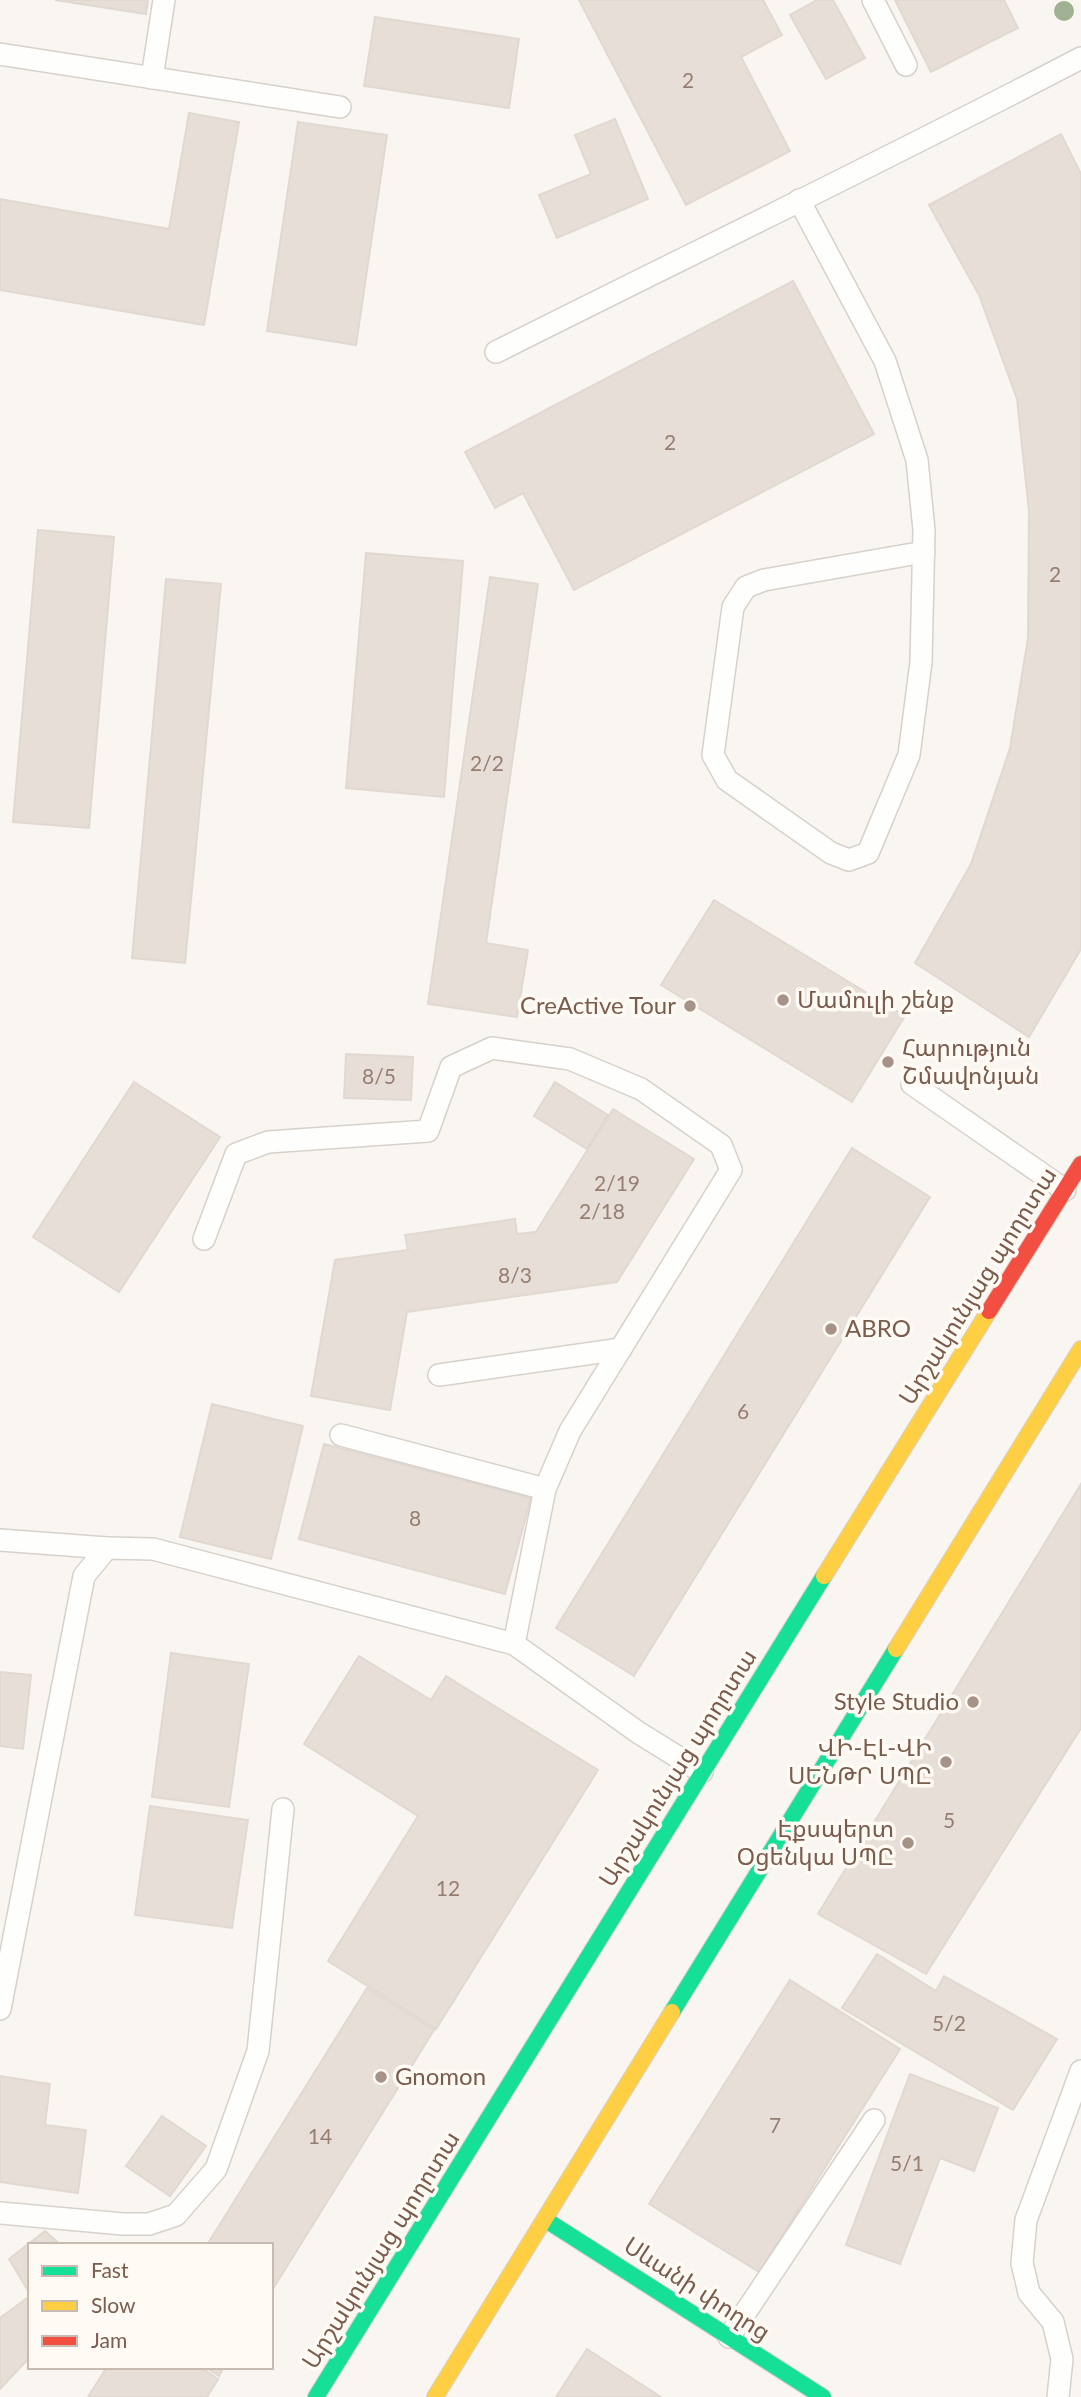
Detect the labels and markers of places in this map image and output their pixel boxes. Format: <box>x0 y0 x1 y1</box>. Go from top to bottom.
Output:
place label: Մամուլի շենք <box>797 984 954 1014</box>
place label: CreActive Tour <box>520 990 676 1019</box>
marker: Մամուլի շենք <box>775 992 791 1008</box>
marker: CreActive Tour <box>682 998 698 1014</box>
place label: Հարություն Շմավոնյան <box>902 1032 1040 1090</box>
marker: Հարություն Շմավոնյան <box>880 1054 896 1070</box>
place label: ABRO <box>845 1313 911 1342</box>
marker: ABRO <box>823 1321 839 1337</box>
place label: Style Studio <box>834 1686 959 1715</box>
marker: Style Studio <box>965 1694 981 1710</box>
place label: ՎԻ-ԷԼ-ՎԻ ՍԵՆԹՐ ՍՊԸ <box>788 1732 932 1789</box>
marker: ՎԻ-ԷԼ-ՎԻ ՍԵՆԹՐ ՍՊԸ <box>938 1754 954 1770</box>
place label: Էքսպերտ Օցենկա ՍՊԸ <box>737 1813 894 1871</box>
marker: Էքսպերտ Օցենկա ՍՊԸ <box>900 1835 916 1851</box>
place label: Gnomon <box>395 2061 486 2090</box>
marker: Gnomon <box>373 2069 389 2085</box>

